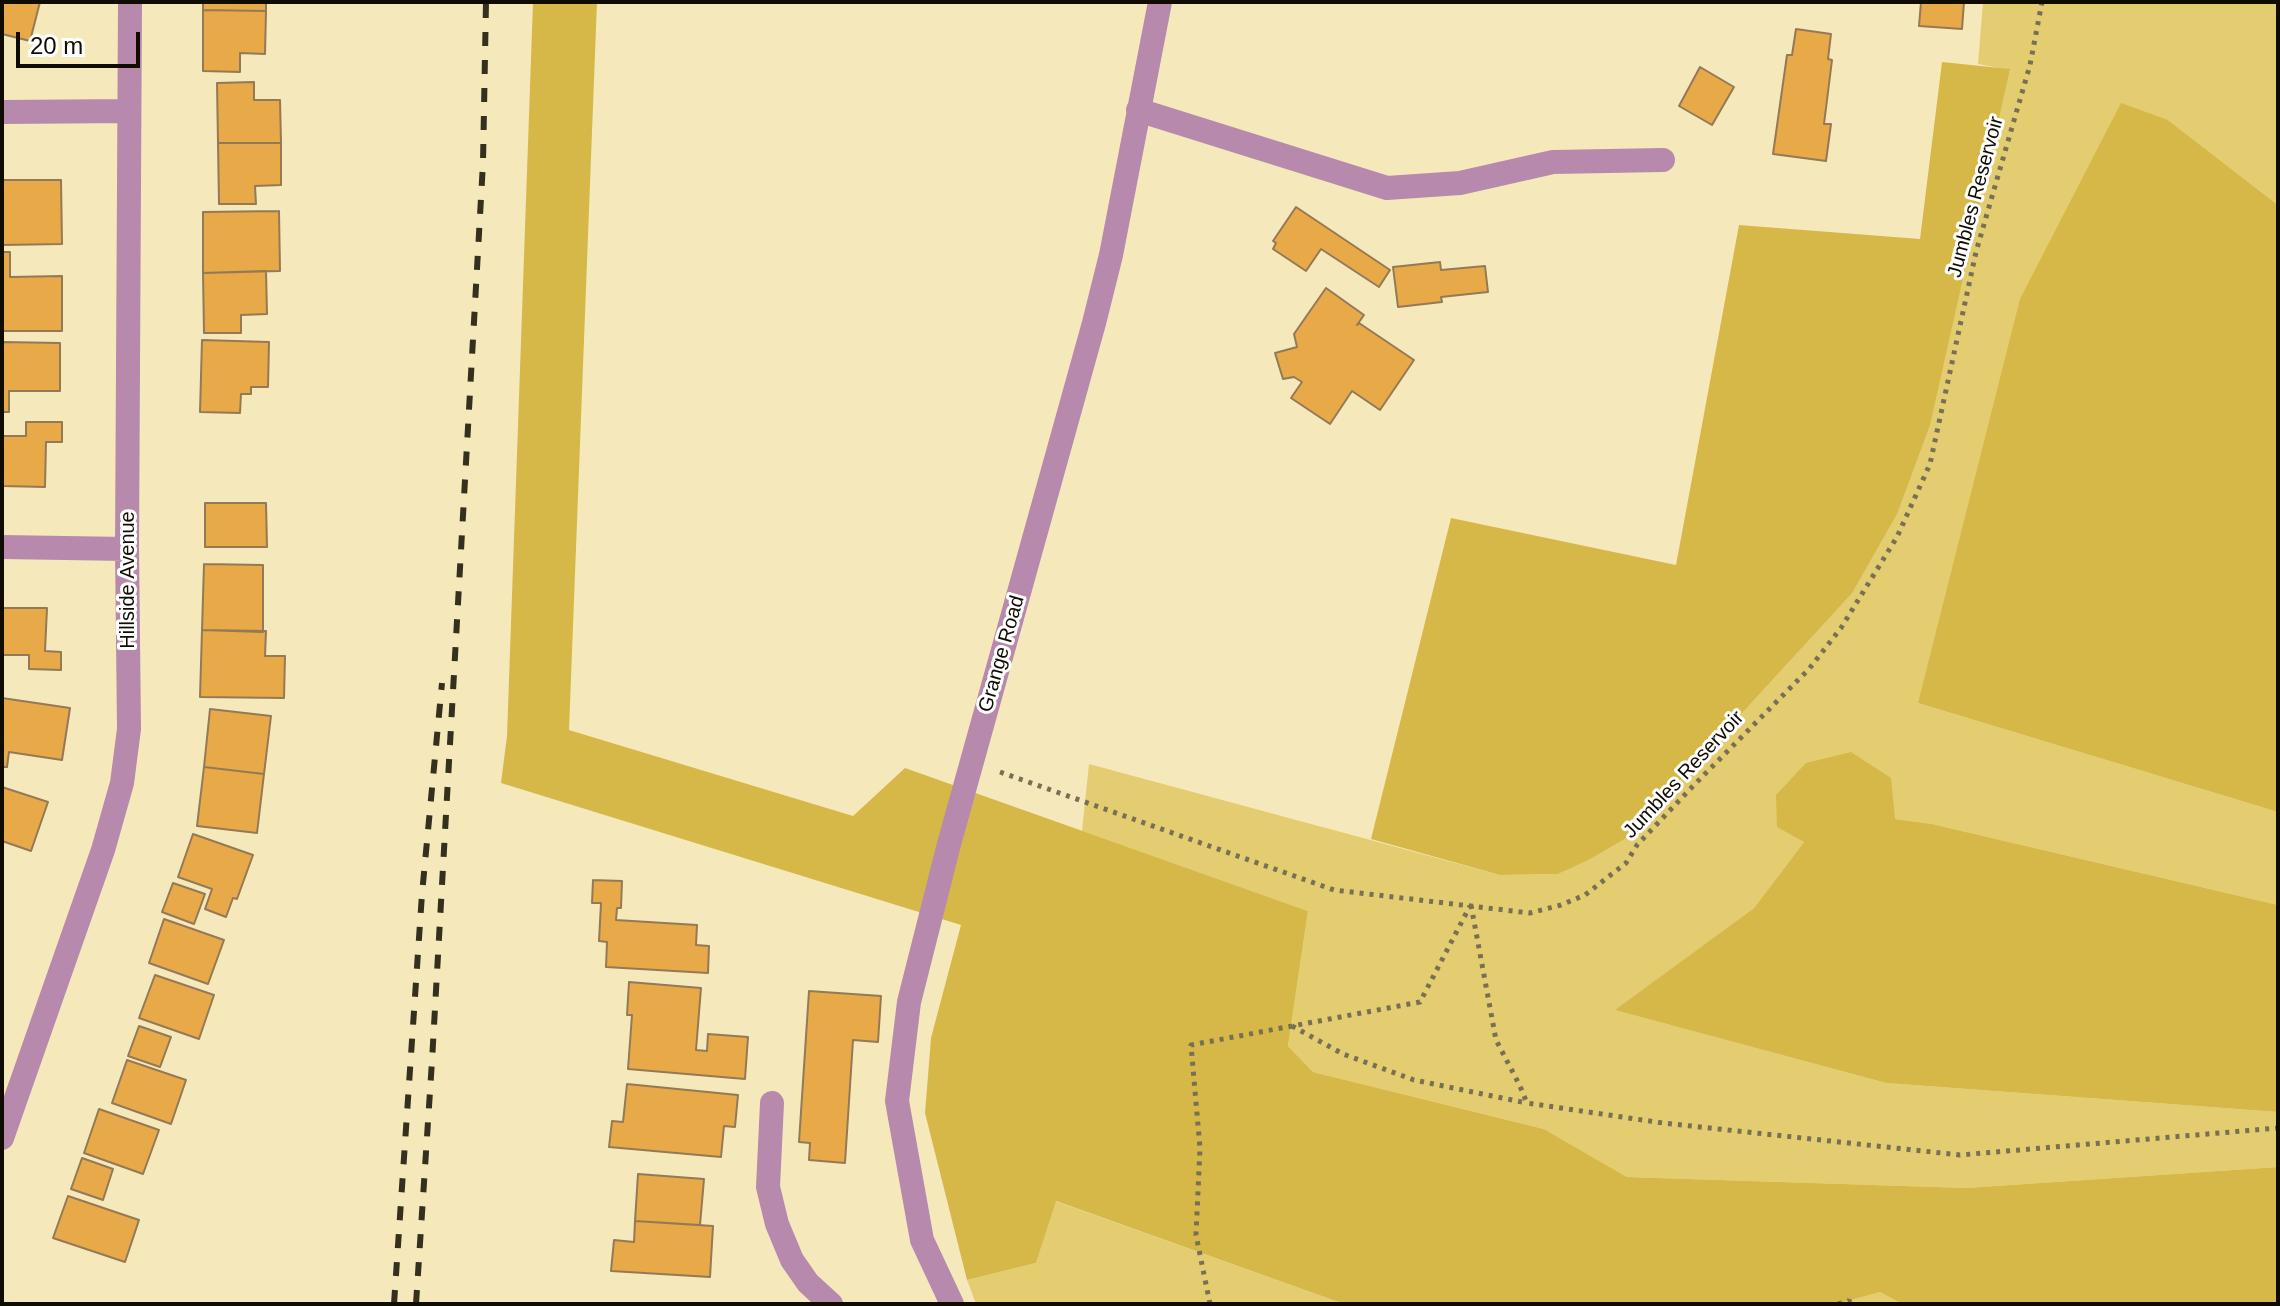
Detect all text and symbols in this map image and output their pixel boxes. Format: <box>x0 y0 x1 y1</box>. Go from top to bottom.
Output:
scale bar <box>20 16 144 66</box>
text: 20 m <box>30 32 83 59</box>
street label: Jumbles Reservoir <box>1943 114 2009 280</box>
street label: Hillside Avenue <box>116 511 140 649</box>
street label: Grange Road <box>974 593 1030 715</box>
street label: Jumbles Reservoir <box>1619 706 1749 844</box>

